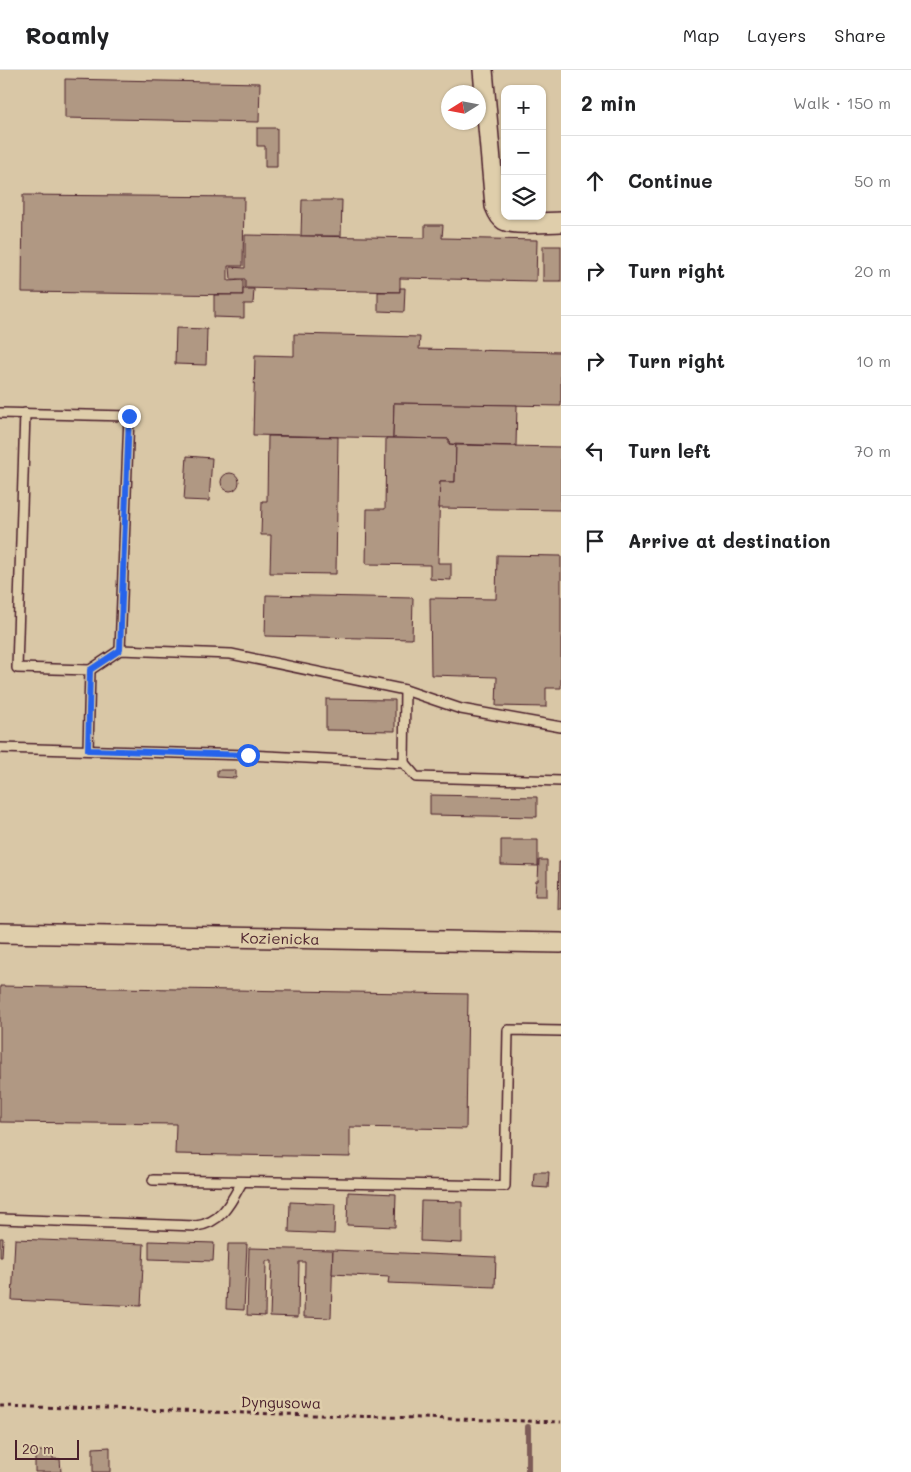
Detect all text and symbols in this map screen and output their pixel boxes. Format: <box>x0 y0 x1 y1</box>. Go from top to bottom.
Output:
text: Roamly <box>25 19 109 50</box>
text: Map <box>683 23 719 47</box>
text: Layers <box>747 23 806 47</box>
text: Share <box>834 23 886 47</box>
north arrow <box>441 85 486 130</box>
map controls <box>501 85 546 220</box>
button: + <box>501 85 546 130</box>
text: 2 min <box>581 89 636 116</box>
text: Walk · 150 m <box>793 92 891 113</box>
button: − <box>501 130 546 175</box>
icon: ahead <box>581 167 609 195</box>
text: Continue <box>628 168 713 193</box>
text: 50 m <box>854 170 891 191</box>
button: layers <box>501 175 546 220</box>
icon: right <box>581 257 609 285</box>
text: Turn right <box>628 258 725 283</box>
text: 20 m <box>854 260 891 281</box>
icon: right <box>581 347 609 375</box>
text: Turn right <box>628 348 725 373</box>
text: 10 m <box>856 350 891 371</box>
route end <box>118 405 141 428</box>
icon: left <box>581 437 609 465</box>
text: Turn left <box>628 438 711 463</box>
text: 70 m <box>854 440 891 461</box>
icon: arrive <box>581 527 609 555</box>
text: Arrive at destination <box>628 528 831 553</box>
route start <box>237 744 260 767</box>
street label: Kozienicka <box>240 927 320 949</box>
street label: Dyngusowa <box>241 1391 321 1413</box>
scale bar <box>15 1437 79 1460</box>
text: 20 m <box>22 1439 54 1458</box>

